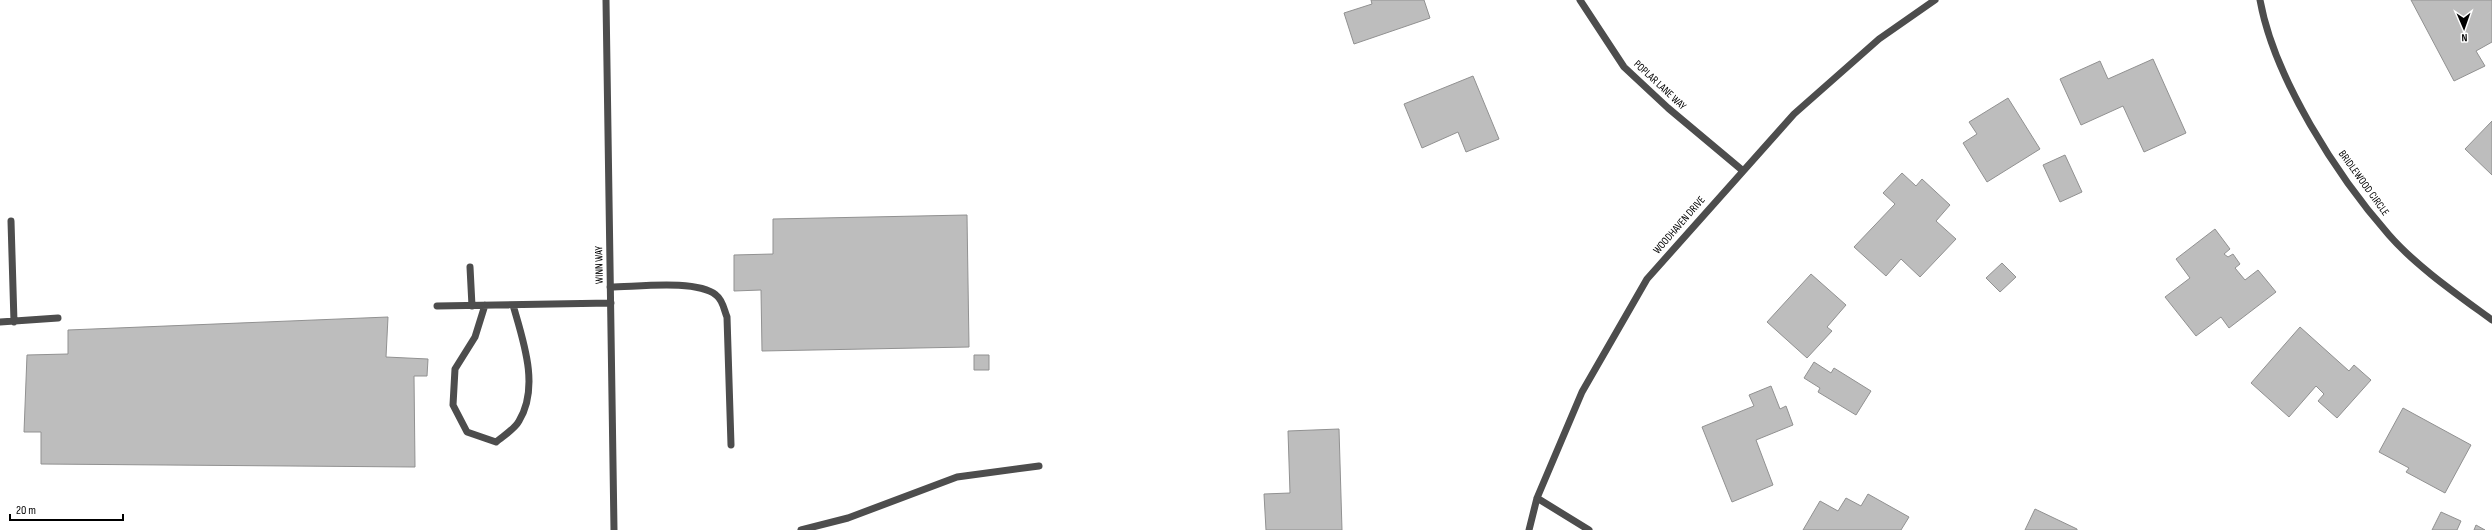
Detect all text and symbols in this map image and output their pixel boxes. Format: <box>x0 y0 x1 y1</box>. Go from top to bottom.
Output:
north arrow <box>2444 8 2484 48</box>
text: N <box>2461 31 2467 44</box>
street label: POPLAR LANE WAY <box>1631 57 1689 113</box>
street label: BRIDLEWOOD CIRCLE <box>2336 148 2392 218</box>
street label: WOODHAVEN DRIVE <box>1650 193 1708 257</box>
street label: WINN WAY <box>592 245 606 284</box>
scale bar <box>10 496 123 522</box>
text: 20 m <box>16 503 36 518</box>

